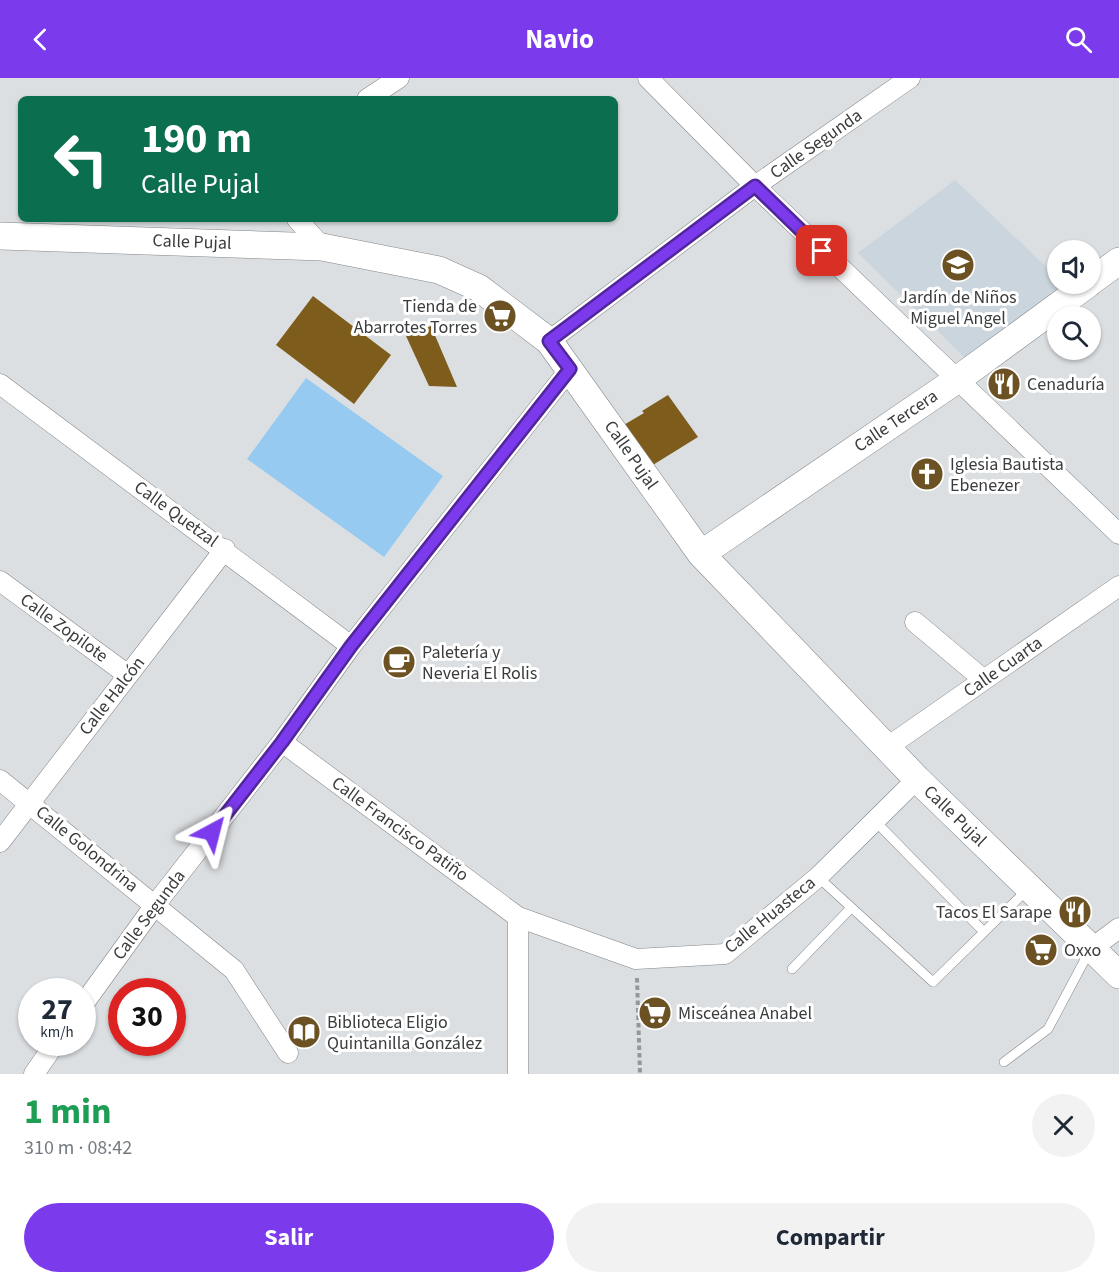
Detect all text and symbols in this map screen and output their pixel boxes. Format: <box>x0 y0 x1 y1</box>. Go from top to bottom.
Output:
text: Navio <box>525 20 594 59</box>
icon: back <box>24 23 57 56</box>
icon: search <box>1062 23 1095 56</box>
street label: Calle Segunda <box>765 103 867 185</box>
text: 190 m <box>141 109 252 169</box>
icon: left <box>42 120 120 198</box>
text: Calle Pujal <box>141 165 260 204</box>
pin <box>796 225 847 276</box>
street label: Calle Pujal <box>152 228 232 256</box>
icon: arrive <box>805 234 838 267</box>
map controls <box>1047 240 1101 360</box>
button: sound <box>1047 240 1101 294</box>
school or university icon: Jardín de Niños Miguel Angel <box>940 247 976 283</box>
place label: Jardín de Niños Miguel Angel <box>899 285 1017 331</box>
place label: Tienda de Abarrotes Torres <box>354 294 477 340</box>
supermarket icon: Tienda de Abarrotes Torres <box>482 298 518 334</box>
button: search <box>1047 306 1101 360</box>
restaurant icon: Cenaduría <box>986 366 1022 402</box>
place label: Cenaduría <box>1027 372 1105 397</box>
street label: Calle Tercera <box>849 384 943 458</box>
street label: Calle Pujal <box>598 415 664 495</box>
place label: Iglesia Bautista Ebenezer <box>950 452 1064 498</box>
church icon: Iglesia Bautista Ebenezer <box>909 456 945 492</box>
street label: Calle Quetzal <box>129 475 223 553</box>
street label: Calle Zopilote <box>15 588 113 669</box>
street label: Calle Cuarta <box>959 631 1047 703</box>
place label: Paletería y Neveria El Rolis <box>422 640 537 686</box>
cafe icon: Paletería y Neveria El Rolis <box>381 644 417 680</box>
street label: Calle Halcón <box>73 651 151 741</box>
street label: Calle Francisco Patiño <box>326 771 474 887</box>
street label: Calle Pujal <box>918 780 992 852</box>
street label: Calle Golondrina <box>30 800 144 898</box>
position arrow <box>180 800 244 864</box>
street label: Calle Segunda <box>107 865 191 965</box>
street label: Calle Huasteca <box>719 870 821 960</box>
restaurant icon: Tacos El Sarape <box>1057 894 1093 930</box>
place label: Tacos El Sarape <box>936 900 1052 925</box>
supermarket icon: Oxxo <box>1023 932 1059 968</box>
place label: Oxxo <box>1064 938 1101 963</box>
speed limit sign: 30 <box>108 978 186 1056</box>
text: 27 <box>41 988 73 1031</box>
supermarket icon: Misceánea Anabel <box>637 995 673 1031</box>
place label: Misceánea Anabel <box>678 1001 812 1026</box>
place label: Biblioteca Eligio Quintanilla González <box>327 1010 482 1056</box>
library icon: Biblioteca Eligio Quintanilla González <box>286 1014 322 1050</box>
text: km/h <box>40 1022 74 1043</box>
text: 1 min <box>24 1086 112 1137</box>
button: close <box>1032 1094 1095 1157</box>
text: 310 m · 08:42 <box>24 1134 132 1162</box>
button: Salir <box>24 1203 554 1272</box>
button: Compartir <box>566 1203 1095 1272</box>

